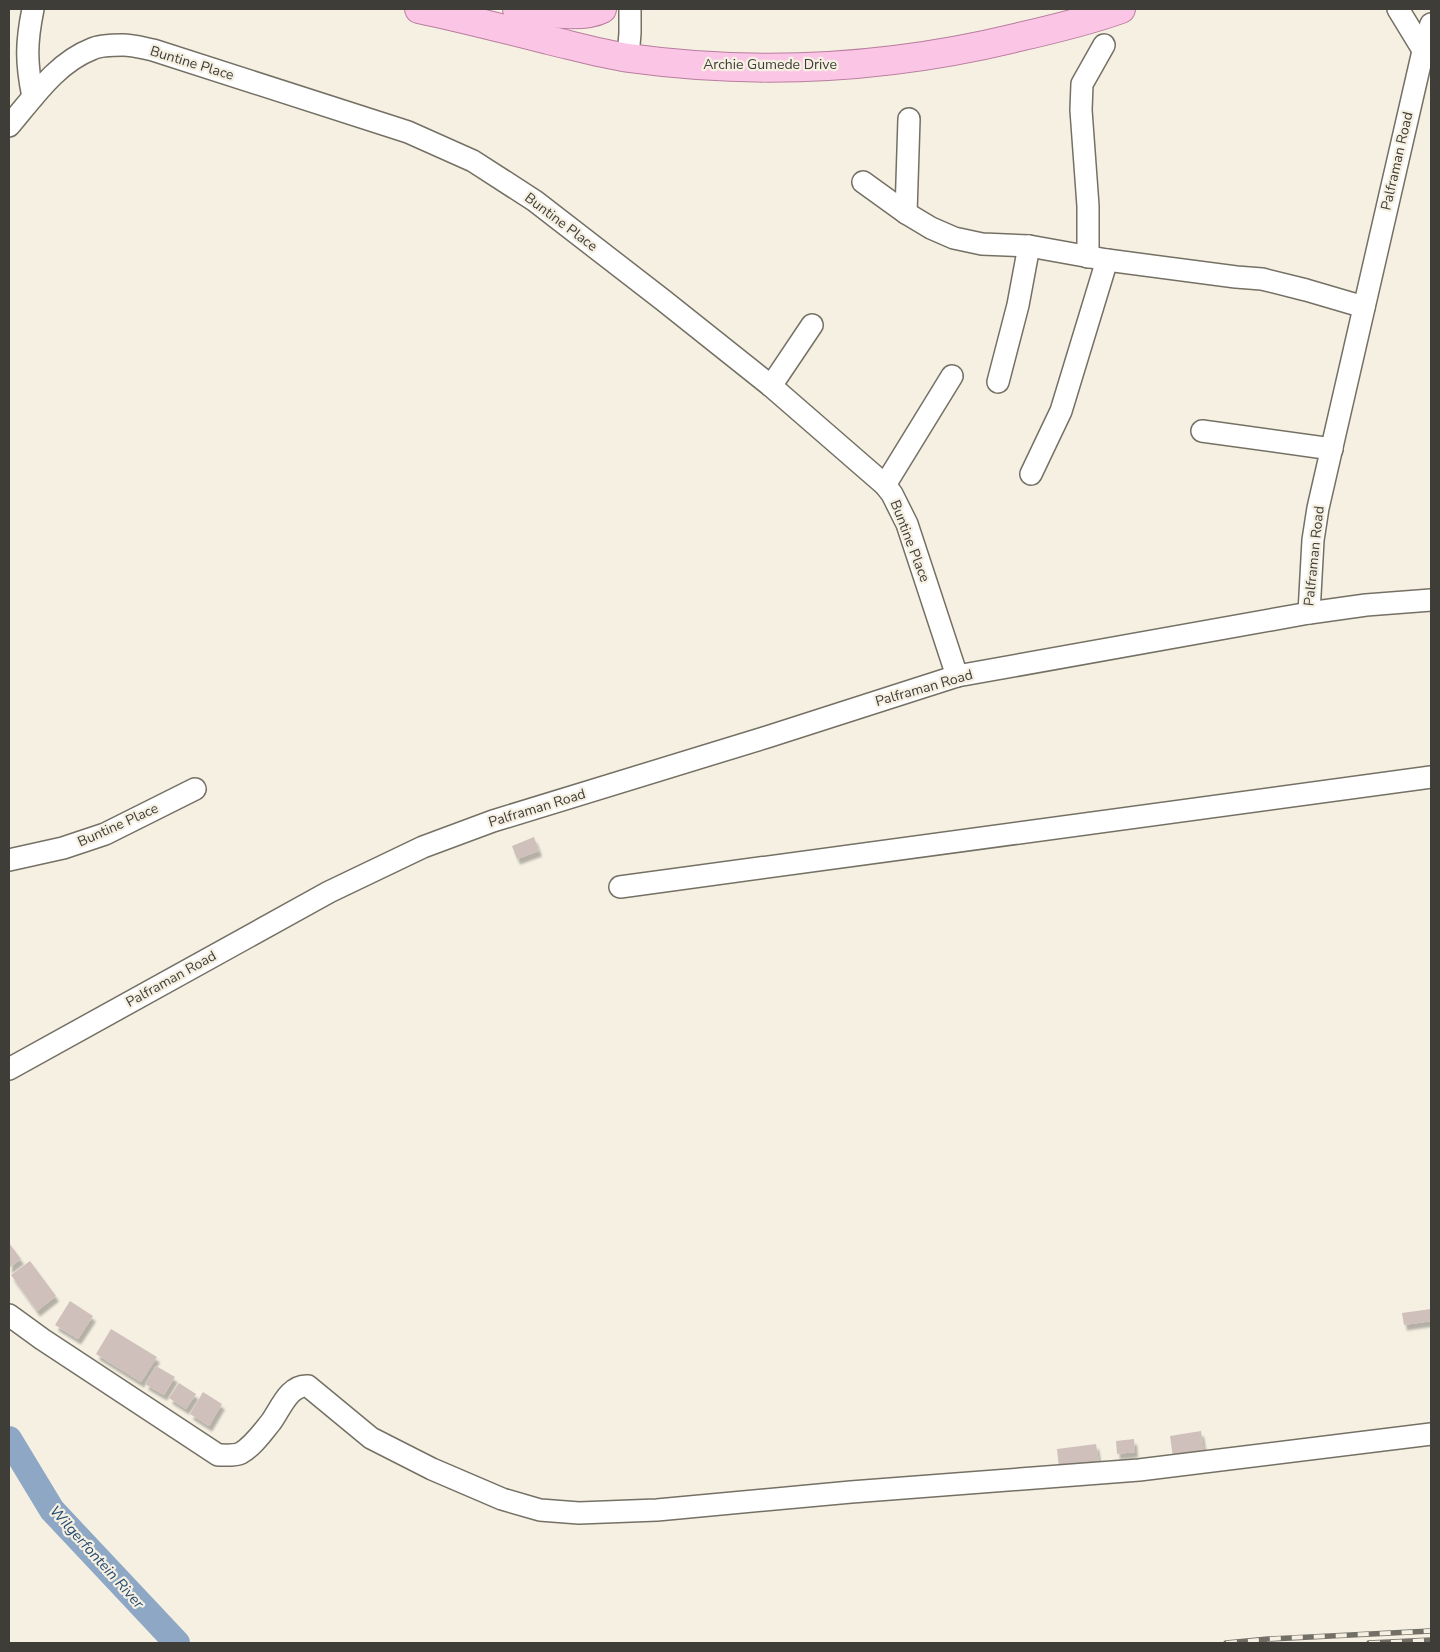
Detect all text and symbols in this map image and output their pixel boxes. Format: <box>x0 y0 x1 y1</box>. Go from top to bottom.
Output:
street label: Buntine Place <box>148 41 236 85</box>
street label: Archie Gumede Drive <box>703 55 837 74</box>
street label: Palframan Road <box>1376 110 1418 212</box>
street label: Buntine Place <box>521 188 601 256</box>
street label: Buntine Place <box>886 497 934 585</box>
street label: Palframan Road <box>1299 505 1329 607</box>
street label: Palframan Road <box>873 665 975 711</box>
street label: Palframan Road <box>486 784 588 832</box>
street label: Buntine Place <box>75 799 161 851</box>
street label: Palframan Road <box>122 946 220 1012</box>
water label: Wilgerfontein River <box>45 1501 149 1613</box>

